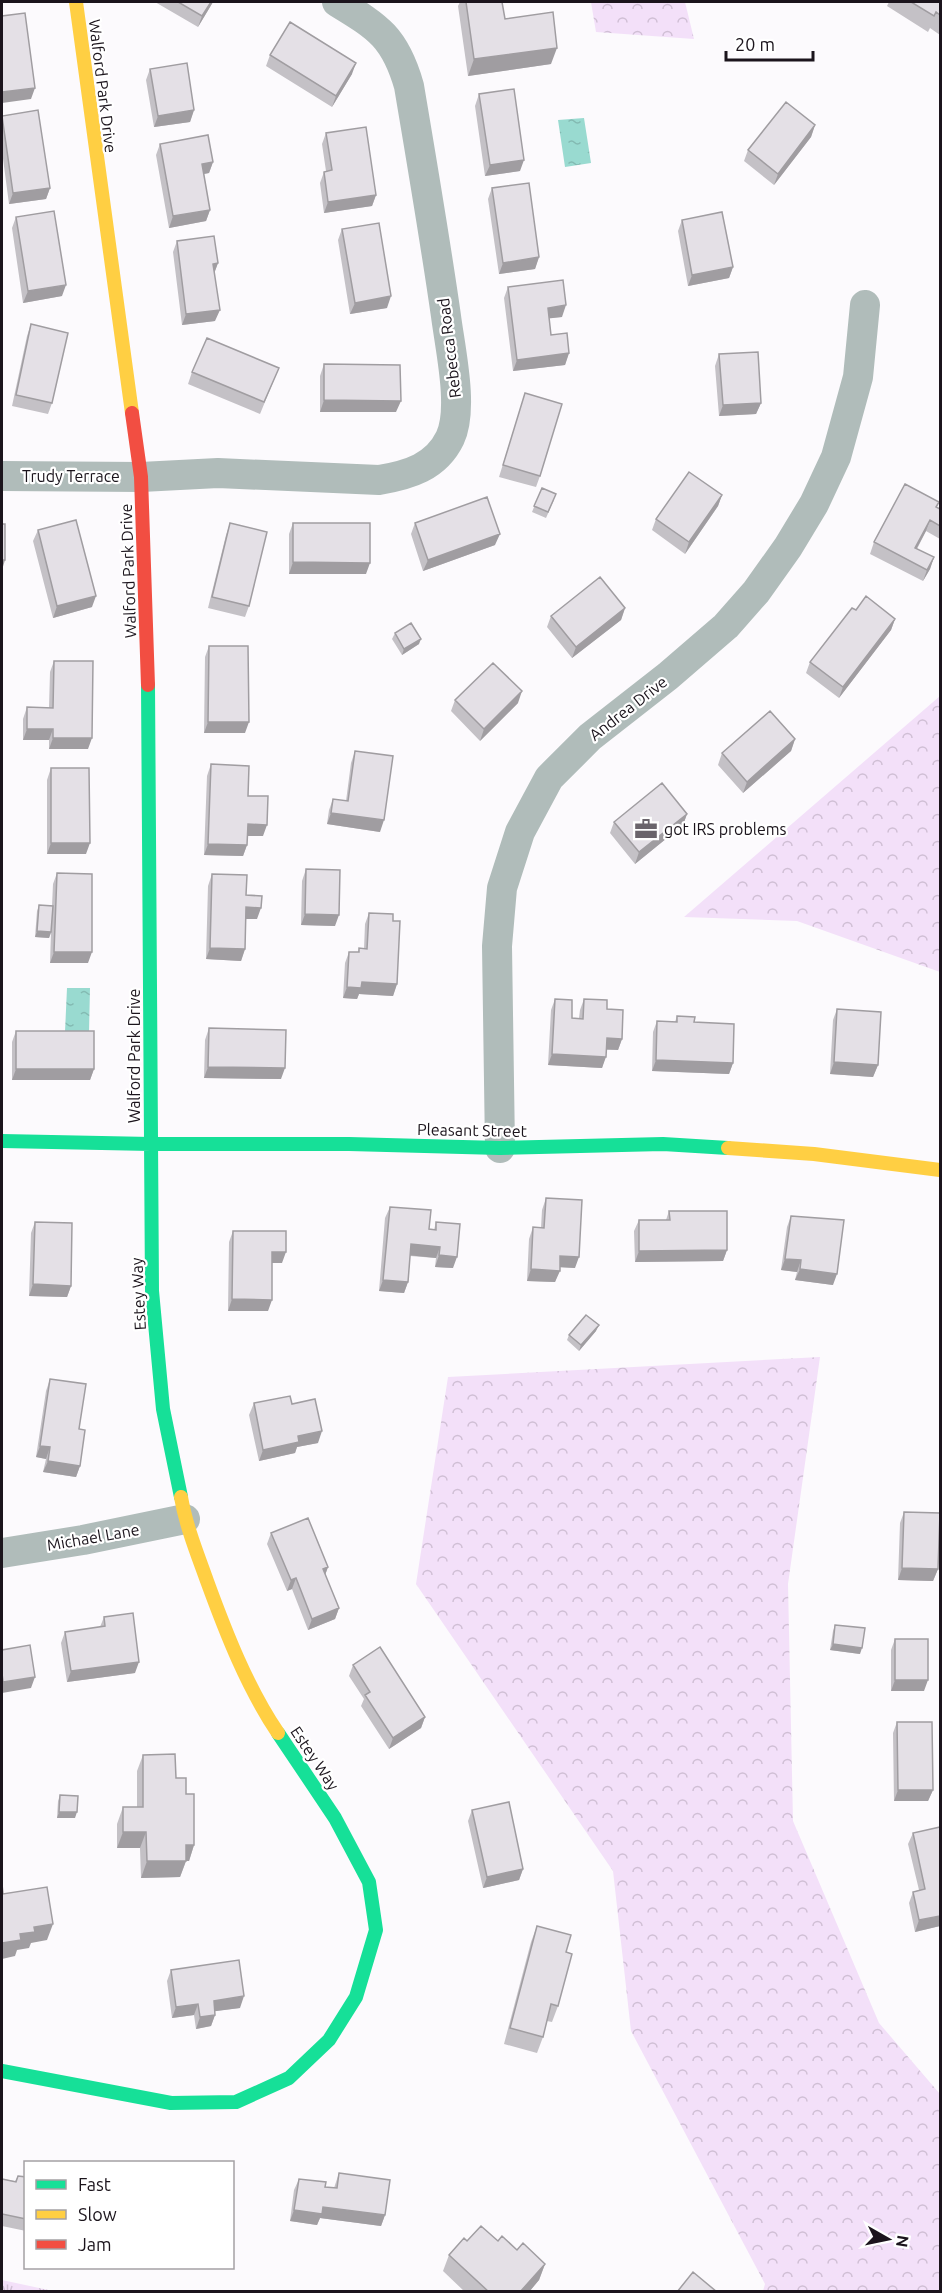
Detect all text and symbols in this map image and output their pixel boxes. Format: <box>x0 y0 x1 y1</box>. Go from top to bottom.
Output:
street label: Walford Park Drive <box>86 18 120 154</box>
scale bar <box>726 24 813 62</box>
text: 20 m <box>735 34 775 54</box>
street label: Rebecca Road <box>434 297 464 399</box>
street label: Trudy Terrace <box>22 467 120 485</box>
street label: Walford Park Drive <box>117 503 139 639</box>
street label: Andrea Drive <box>586 672 670 744</box>
office icon: got IRS problems <box>633 816 659 842</box>
place label: got IRS problems <box>664 820 787 838</box>
street label: Walford Park Drive <box>125 989 143 1123</box>
street label: Pleasant Street <box>417 1120 528 1140</box>
street label: Estey Way <box>127 1257 149 1331</box>
street label: Michael Lane <box>45 1520 141 1554</box>
street label: Estey Way <box>287 1723 343 1793</box>
legend <box>24 2161 234 2269</box>
text: Fast <box>78 2174 111 2194</box>
text: Slow <box>78 2204 117 2224</box>
north arrow <box>858 2209 918 2269</box>
text: Jam <box>78 2234 112 2254</box>
text: N <box>893 2234 913 2249</box>

